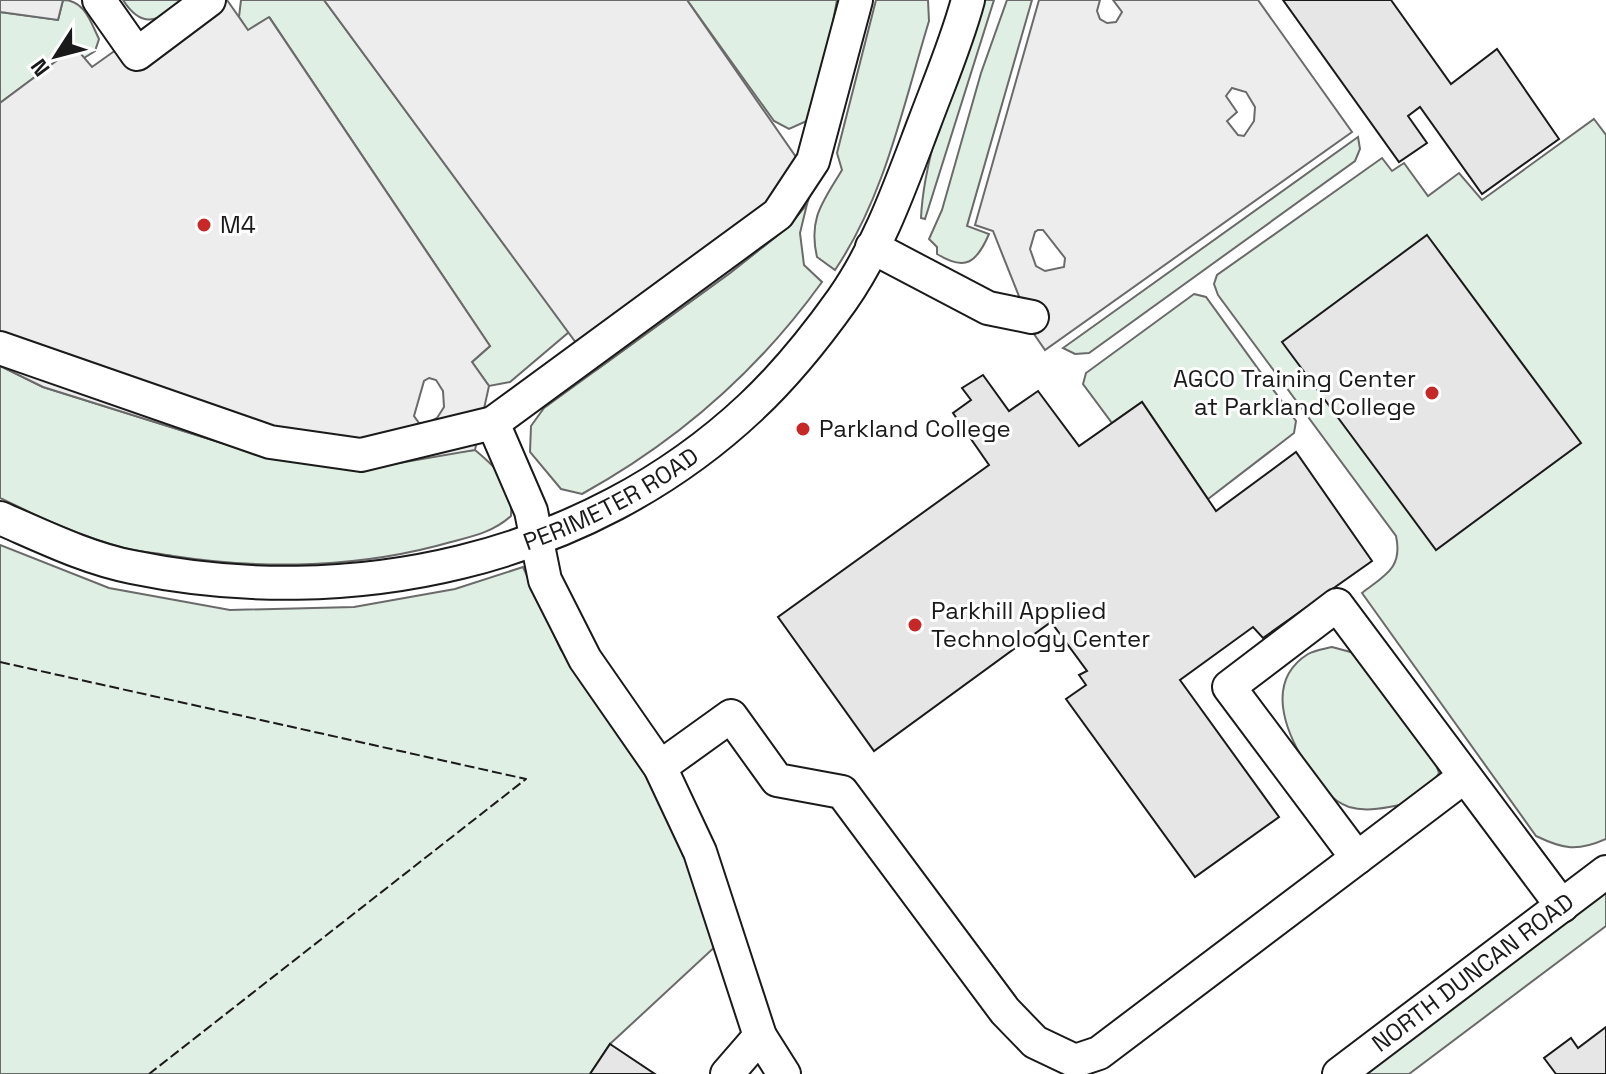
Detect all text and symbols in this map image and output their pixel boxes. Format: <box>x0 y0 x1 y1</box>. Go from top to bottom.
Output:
north arrow <box>16 16 96 96</box>
text: N <box>24 54 55 82</box>
place label: M4 <box>220 209 256 240</box>
marker: M4 <box>195 216 213 234</box>
place label: AGCO Training Center at Parkland College <box>1173 363 1416 422</box>
marker: AGCO Training Center at Parkland College <box>1423 384 1441 402</box>
place label: Parkland College <box>819 413 1011 444</box>
marker: Parkland College <box>794 420 812 438</box>
street label: PERIMETER ROAD <box>519 440 704 557</box>
place label: Parkhill Applied Technology Center <box>931 595 1150 654</box>
marker: Parkhill Applied Technology Center <box>906 616 924 634</box>
street label: NORTH DUNCAN ROAD <box>1366 886 1580 1059</box>

